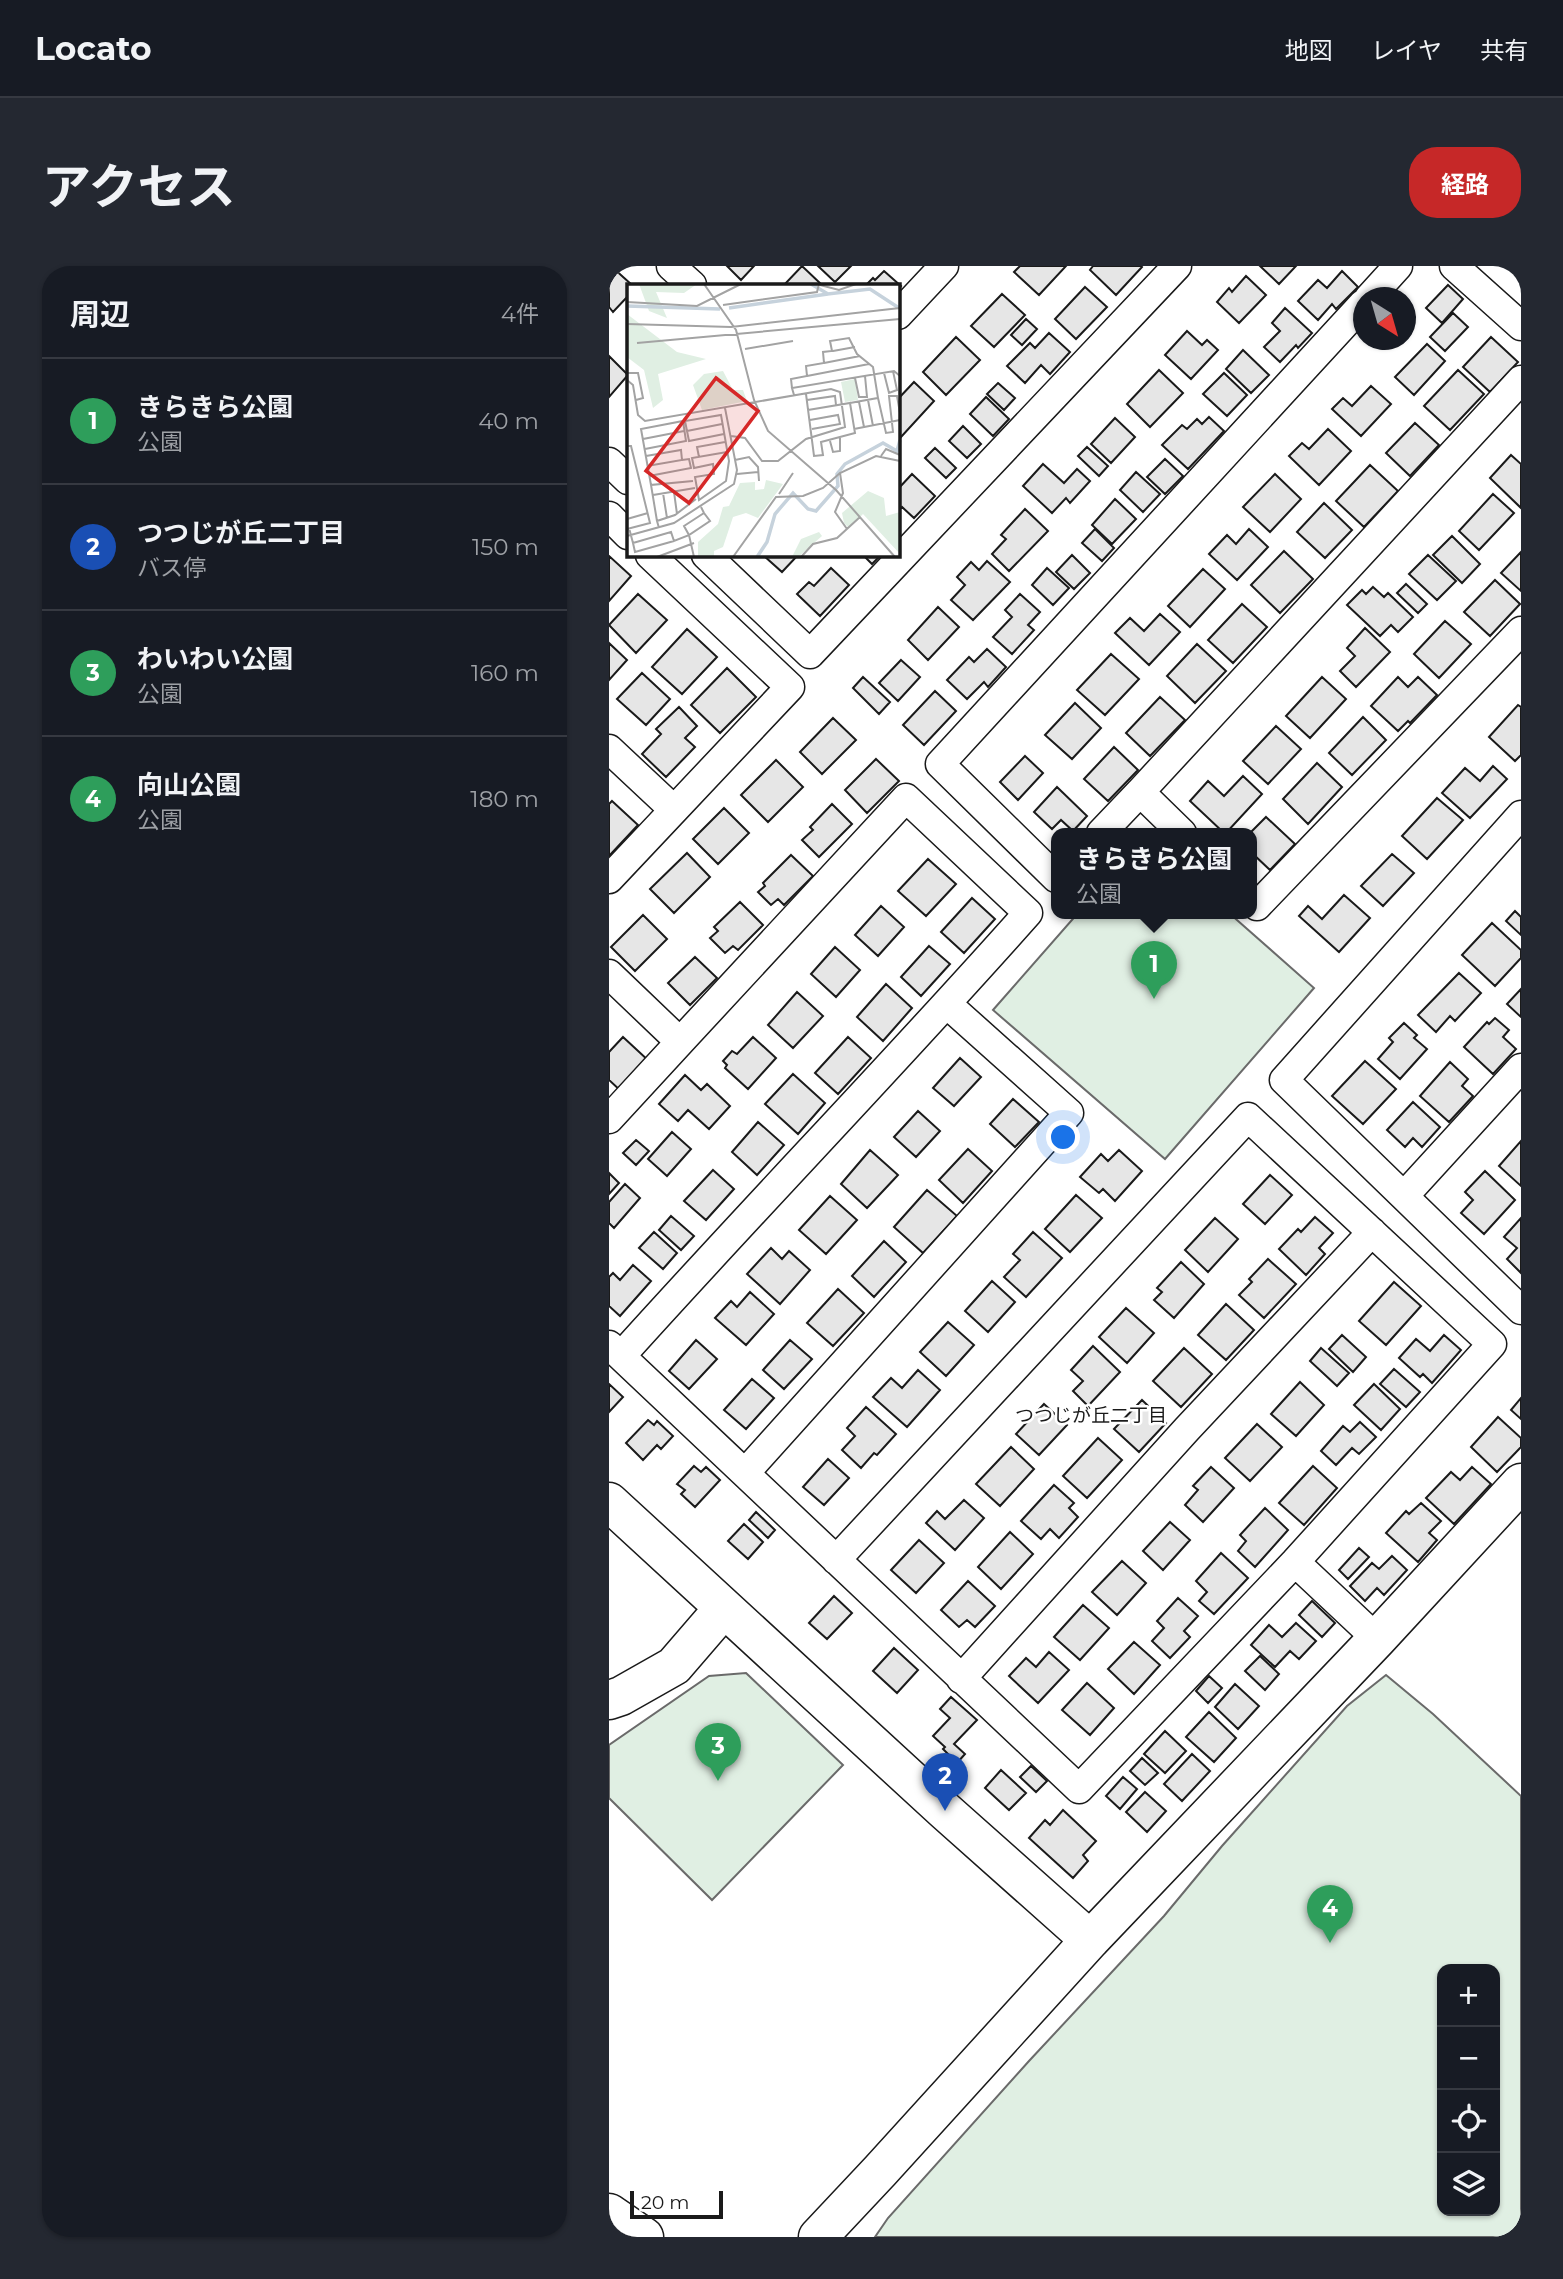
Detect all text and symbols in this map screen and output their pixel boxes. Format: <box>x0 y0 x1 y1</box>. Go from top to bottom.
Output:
text: Locato <box>35 28 152 68</box>
text: 地図 <box>1285 36 1333 65</box>
text: レイヤ <box>1371 36 1442 65</box>
text: 共有 <box>1480 36 1528 65</box>
button: 経路 <box>1409 147 1521 218</box>
text: アクセス <box>42 157 236 216</box>
inset map <box>627 284 899 556</box>
north arrow <box>1353 287 1416 350</box>
text: 周辺 <box>70 296 130 333</box>
text: 4件 <box>501 300 539 328</box>
text: きらきら公園 <box>137 391 293 423</box>
text: 1 <box>88 407 98 435</box>
text: 40 m <box>478 407 539 435</box>
text: 公園 <box>137 428 183 456</box>
text: つつじが丘二丁目 <box>137 517 345 549</box>
text: 2 <box>86 533 100 561</box>
text: 150 m <box>472 533 539 561</box>
text: バス停 <box>137 554 206 582</box>
text: わいわい公園 <box>137 643 293 675</box>
text: 3 <box>86 659 100 687</box>
text: 160 m <box>471 659 539 687</box>
text: 公園 <box>137 680 183 708</box>
text: 向山公園 <box>137 769 241 801</box>
text: 4 <box>85 785 101 813</box>
text: 180 m <box>470 785 539 813</box>
text: 公園 <box>137 806 183 834</box>
popup <box>1051 828 1257 919</box>
text: きらきら公園 <box>1076 843 1232 875</box>
text: 公園 <box>1076 880 1122 908</box>
pin: 1 <box>1131 941 1177 999</box>
your location <box>1046 1120 1080 1154</box>
district label: つつじが丘二丁目 <box>1015 1404 1167 1427</box>
pin: 3 <box>695 1723 741 1781</box>
pin: 2 <box>922 1753 968 1811</box>
pin: 4 <box>1307 1885 1353 1943</box>
map controls <box>1437 1964 1500 2216</box>
button: + <box>1437 1964 1500 2027</box>
button: − <box>1437 2027 1500 2090</box>
button: locate <box>1437 2090 1500 2153</box>
button: layers <box>1437 2153 1500 2216</box>
scale bar <box>630 2188 723 2220</box>
text: 20 m <box>641 2191 689 2214</box>

